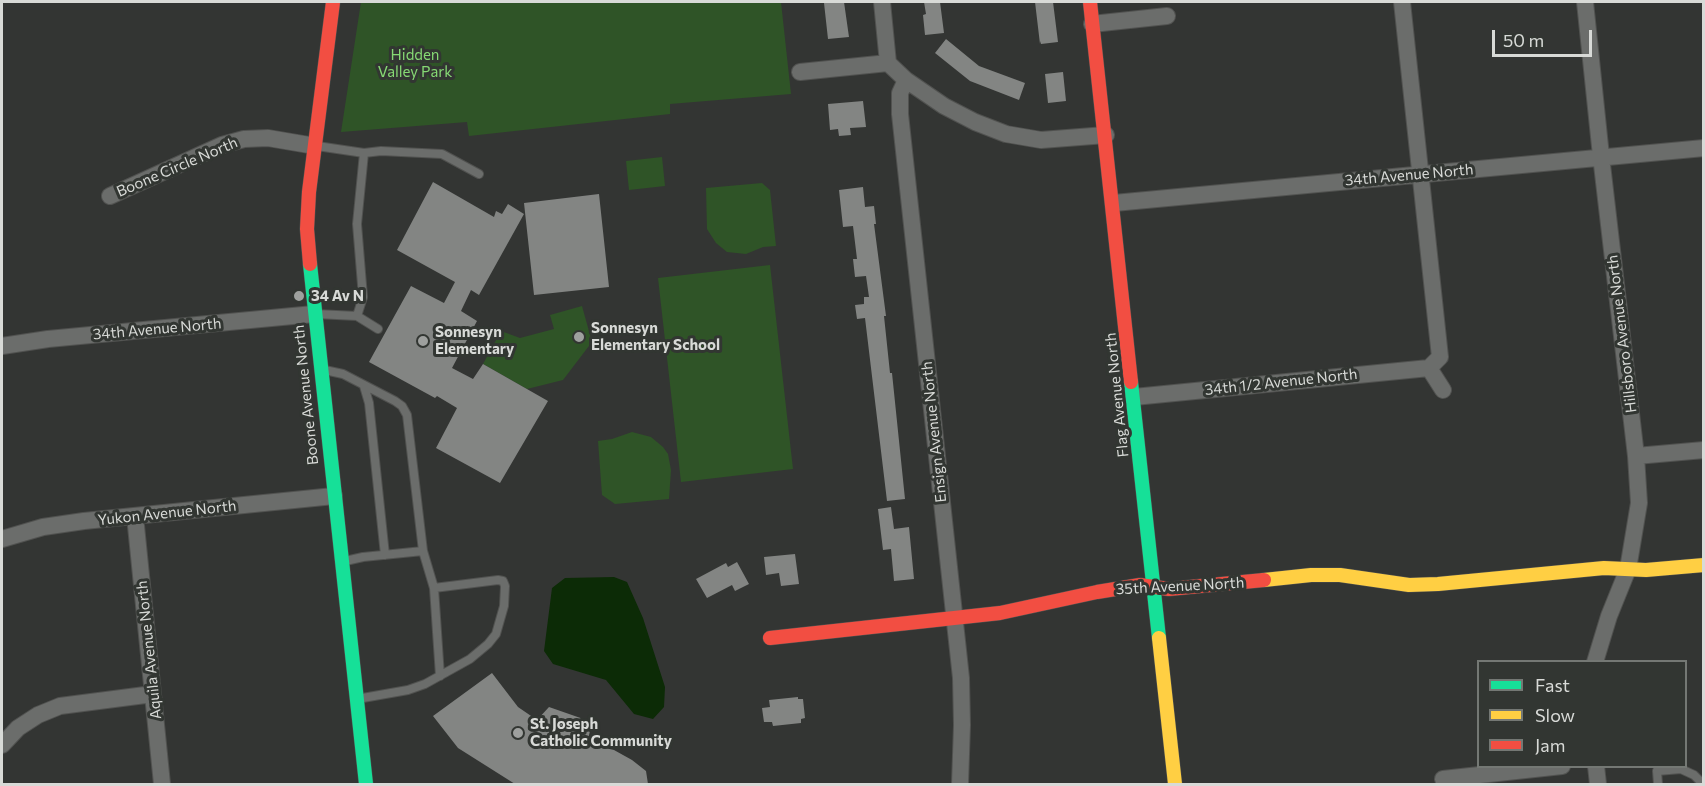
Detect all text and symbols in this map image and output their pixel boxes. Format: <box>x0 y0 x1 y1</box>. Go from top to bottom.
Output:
scale bar <box>1495 18 1596 56</box>
text: 50 m <box>1503 29 1544 51</box>
park label: Hidden Valley Park <box>378 46 452 81</box>
street label: Boone Circle North <box>114 133 240 201</box>
street label: 34th Avenue North <box>1344 160 1474 190</box>
street label: Hillsboro Avenue North <box>1603 254 1641 414</box>
place label: 34 Av N <box>311 287 364 305</box>
marker: 34 Av N <box>292 289 306 303</box>
street label: 34th Avenue North <box>92 314 222 344</box>
place label: Sonnesyn Elementary School <box>591 319 720 354</box>
place label: Sonnesyn Elementary <box>435 323 514 358</box>
street label: Boone Avenue North <box>290 324 322 466</box>
marker: Sonnesyn Elementary School <box>572 330 586 344</box>
street label: Flag Avenue North <box>1102 332 1132 458</box>
marker: Sonnesyn Elementary <box>416 334 430 348</box>
street label: Ensign Avenue North <box>918 361 950 503</box>
street label: 34th 1/2 Avenue North <box>1204 365 1358 399</box>
street label: Yukon Avenue North <box>97 497 237 529</box>
street label: 35th Avenue North <box>1115 574 1245 598</box>
street label: Aquila Avenue North <box>133 580 165 720</box>
legend <box>1477 660 1687 768</box>
text: Fast <box>1535 674 1570 696</box>
text: Slow <box>1535 704 1575 726</box>
place label: St. Joseph Catholic Community <box>530 715 672 750</box>
marker: St. Joseph Catholic Community <box>511 726 525 740</box>
text: Jam <box>1535 734 1565 756</box>

